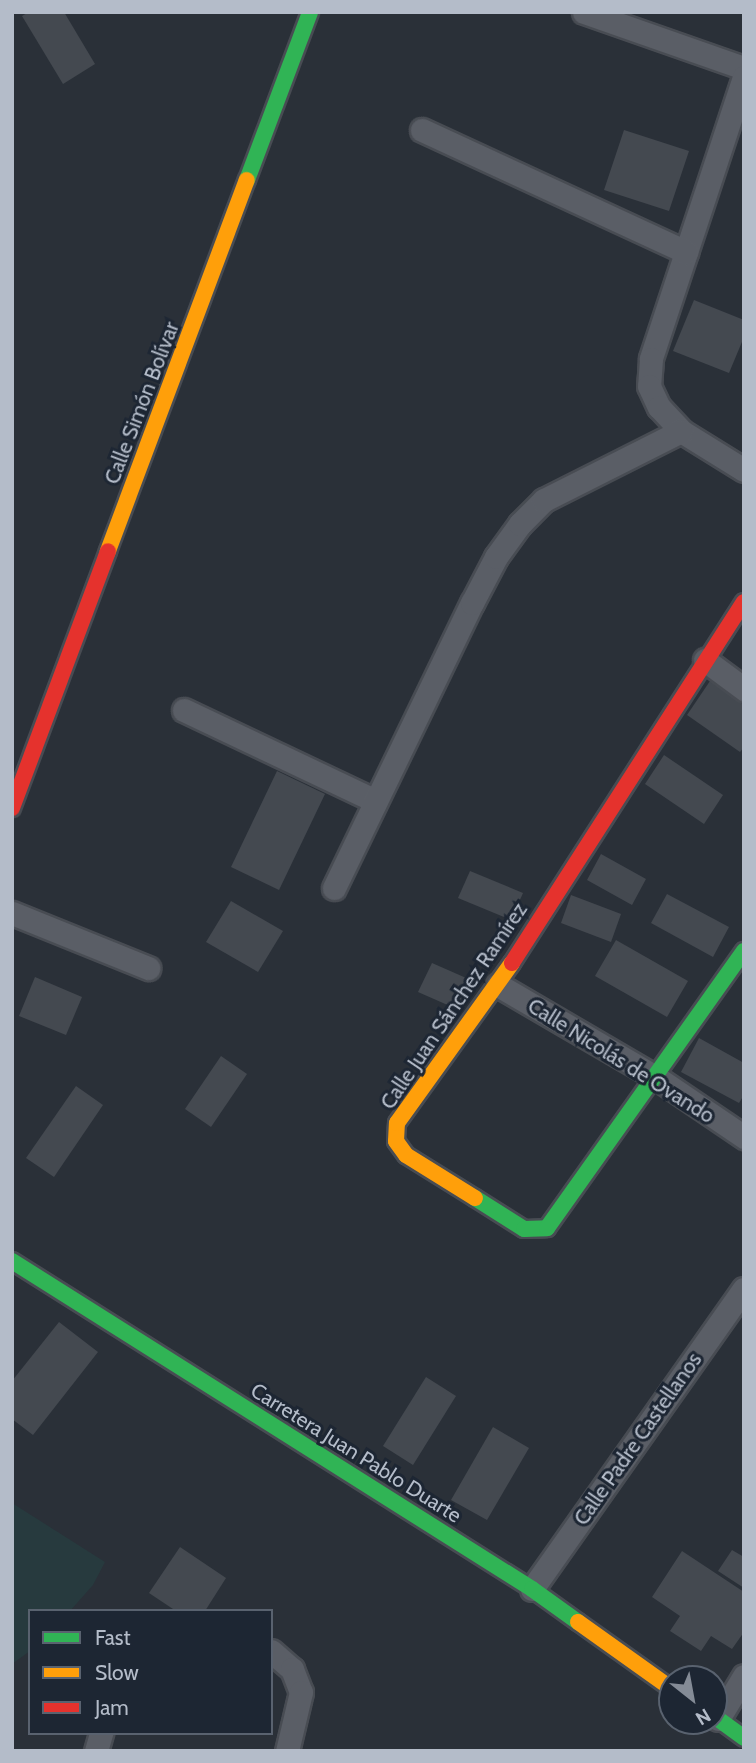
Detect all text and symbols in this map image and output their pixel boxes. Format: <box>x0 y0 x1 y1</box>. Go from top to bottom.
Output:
street label: Calle Simón Bolívar <box>99 318 185 488</box>
street label: Calle Juan Sánchez Ramírez <box>375 898 533 1114</box>
street label: Calle Nicolás de Ovando <box>523 993 719 1129</box>
street label: Calle Padre Castellanos <box>569 1348 707 1530</box>
street label: Carretera Juan Pablo Duarte <box>246 1378 466 1528</box>
legend <box>28 1609 273 1735</box>
text: Fast <box>95 1625 131 1650</box>
text: Slow <box>95 1660 139 1685</box>
north arrow <box>658 1665 728 1735</box>
text: Jam <box>95 1695 129 1720</box>
text: N <box>691 1703 715 1730</box>

